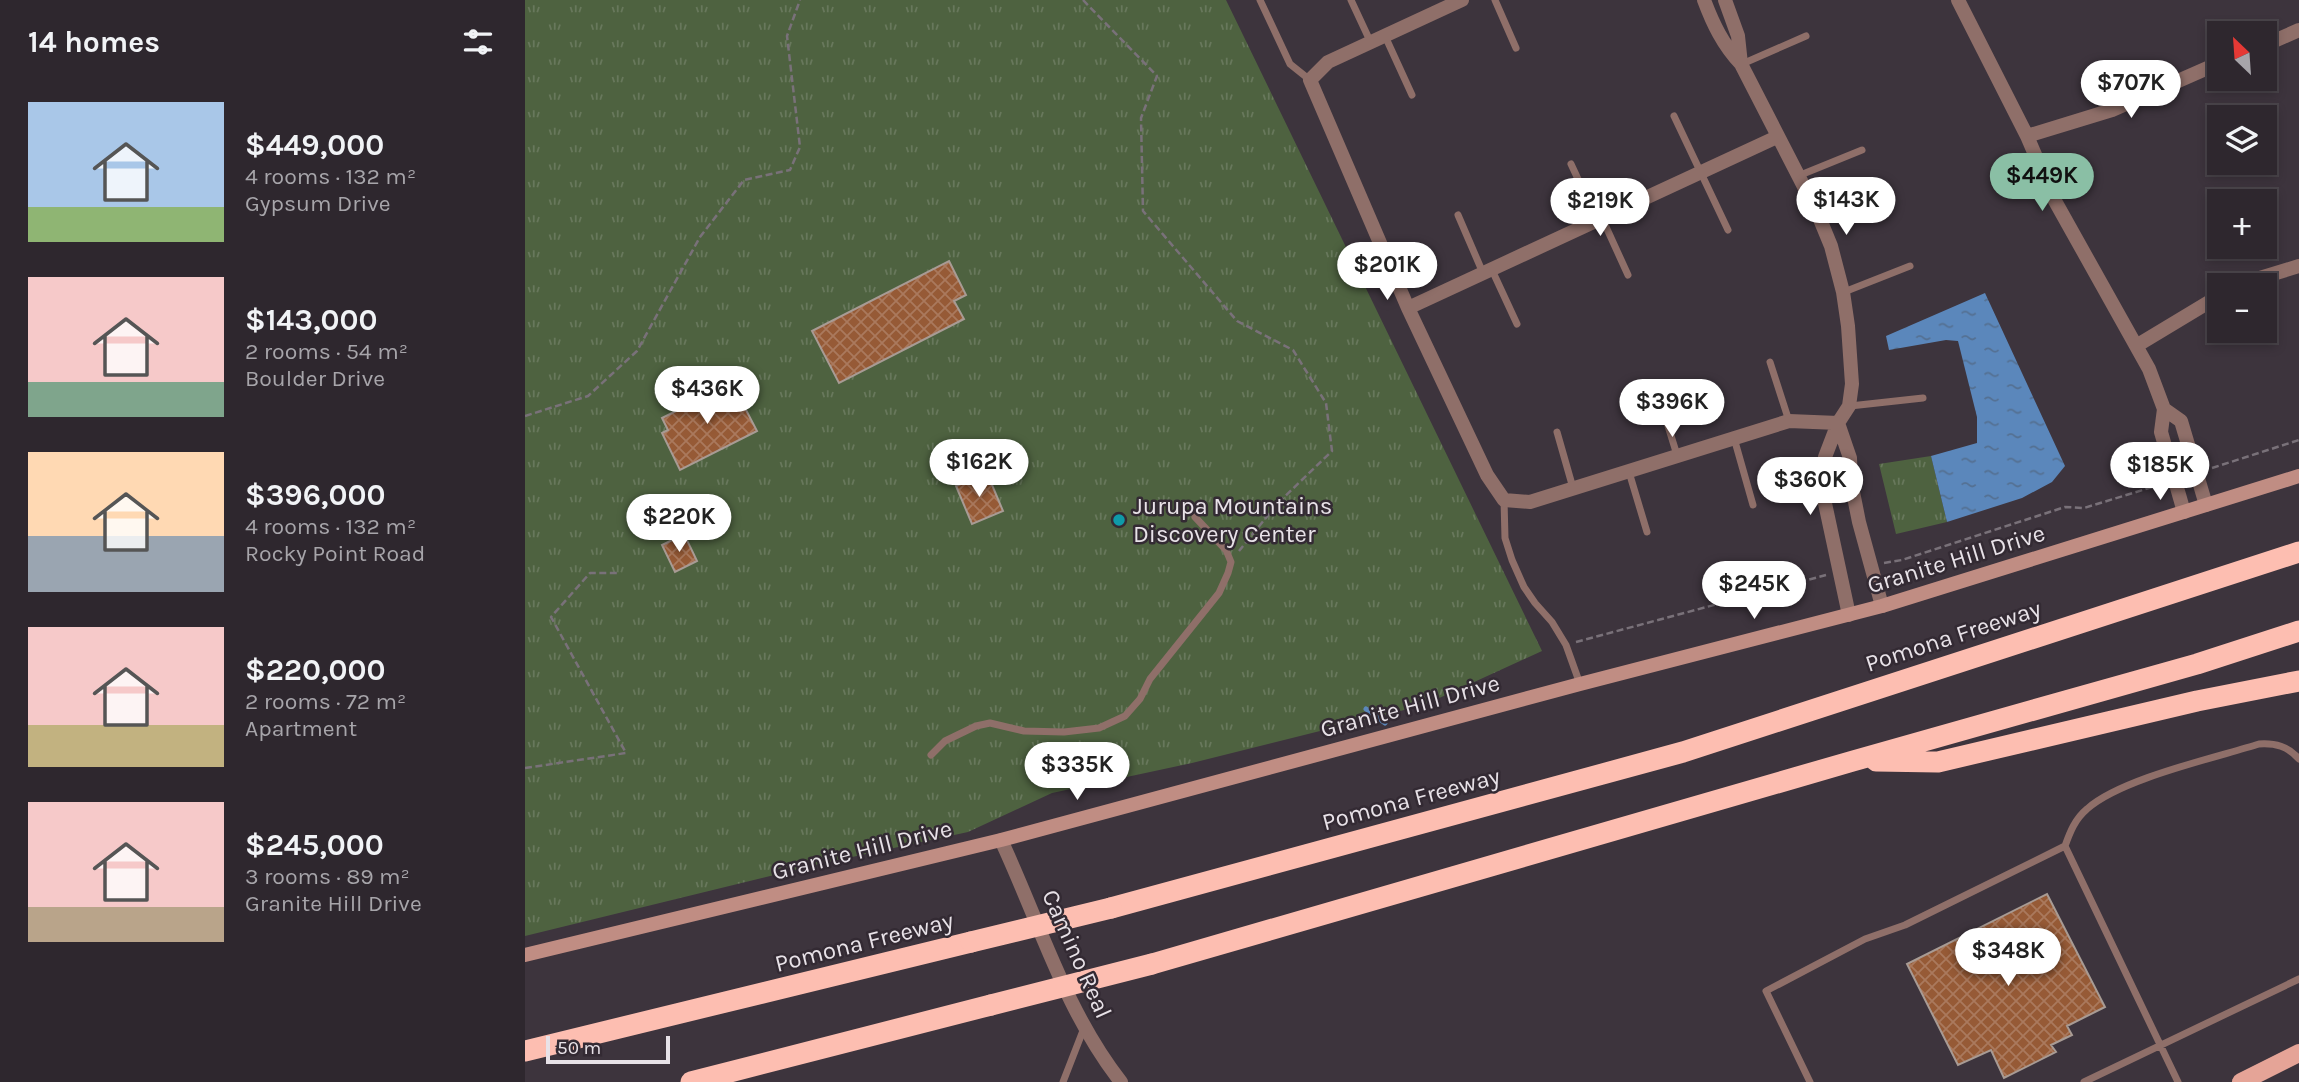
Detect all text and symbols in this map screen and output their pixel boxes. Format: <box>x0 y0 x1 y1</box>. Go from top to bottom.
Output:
north arrow <box>2207 21 2277 91</box>
map controls <box>2207 21 2277 343</box>
icon: filters <box>459 23 497 61</box>
text: 14 homes <box>28 24 160 60</box>
pin: $707K <box>2082 60 2180 120</box>
text: $707K <box>2097 69 2165 96</box>
button: layers <box>2207 105 2277 175</box>
text: $449,000 <box>245 127 384 163</box>
icon: home <box>84 130 168 214</box>
pin: $449K <box>1993 154 2091 213</box>
text: $449K <box>2006 162 2078 189</box>
text: 4 rooms · 132 m² <box>245 163 416 190</box>
pin: $143K <box>1797 177 1895 237</box>
pin: $219K <box>1551 178 1649 238</box>
text: $143K <box>1812 186 1880 213</box>
text: $219K <box>1566 187 1634 214</box>
button: + <box>2207 189 2277 259</box>
text: Gypsum Drive <box>245 190 391 217</box>
pin: $201K <box>1338 243 1436 302</box>
text: $201K <box>1353 251 1421 278</box>
button: − <box>2207 273 2277 343</box>
text: $143,000 <box>245 302 377 338</box>
icon: home <box>84 305 168 389</box>
text: 2 rooms · 54 m² <box>245 338 408 365</box>
text: Boulder Drive <box>245 365 385 392</box>
pin: $436K <box>658 366 756 426</box>
text: $436K <box>671 375 743 402</box>
pin: $396K <box>1623 380 1721 439</box>
text: $396K <box>1635 388 1709 415</box>
pin: $162K <box>930 440 1028 499</box>
pin: $185K <box>2111 442 2209 502</box>
text: $162K <box>946 448 1012 475</box>
text: $185K <box>2126 451 2194 478</box>
pin: $360K <box>1761 458 1859 517</box>
text: $360K <box>1773 466 1847 493</box>
text: $396,000 <box>245 477 385 513</box>
icon: home <box>84 480 168 564</box>
place label: Jurupa Mountains Discovery Center <box>1133 492 1332 548</box>
pin: $220K <box>630 494 728 554</box>
text: $220K <box>642 503 716 530</box>
marker: Jurupa Mountains Discovery Center <box>1111 512 1127 528</box>
text: 4 rooms · 132 m² <box>245 513 416 540</box>
street label: Granite Hill Drive <box>1864 519 2048 599</box>
text: Rocky Point Road <box>245 540 425 567</box>
pin: $245K <box>1705 562 1803 621</box>
text: $245K <box>1718 570 1790 597</box>
street label: Pomona Freeway <box>1862 594 2044 678</box>
text: $220,000 <box>245 652 385 688</box>
icon: home <box>84 655 168 739</box>
street label: Granite Hill Drive <box>1317 669 1503 743</box>
text: 2 rooms · 72 m² <box>245 688 406 715</box>
text: Apartment <box>245 715 357 742</box>
pin: $335K <box>1028 742 1126 802</box>
text: $335K <box>1041 751 1113 778</box>
street label: Pomona Freeway <box>1319 762 1503 836</box>
street label: Granite Hill Drive <box>769 814 955 886</box>
text: $245,000 <box>245 827 384 863</box>
icon: home <box>84 830 168 914</box>
text: 3 rooms · 89 m² <box>245 863 410 890</box>
street label: Camino Real <box>1036 885 1118 1023</box>
text: Granite Hill Drive <box>245 890 422 917</box>
street label: Pomona Freeway <box>772 906 956 978</box>
pin: $348K <box>1959 928 2057 988</box>
text: $348K <box>1971 937 2045 964</box>
scale bar <box>546 1033 670 1065</box>
text: 50 m <box>557 1037 601 1059</box>

